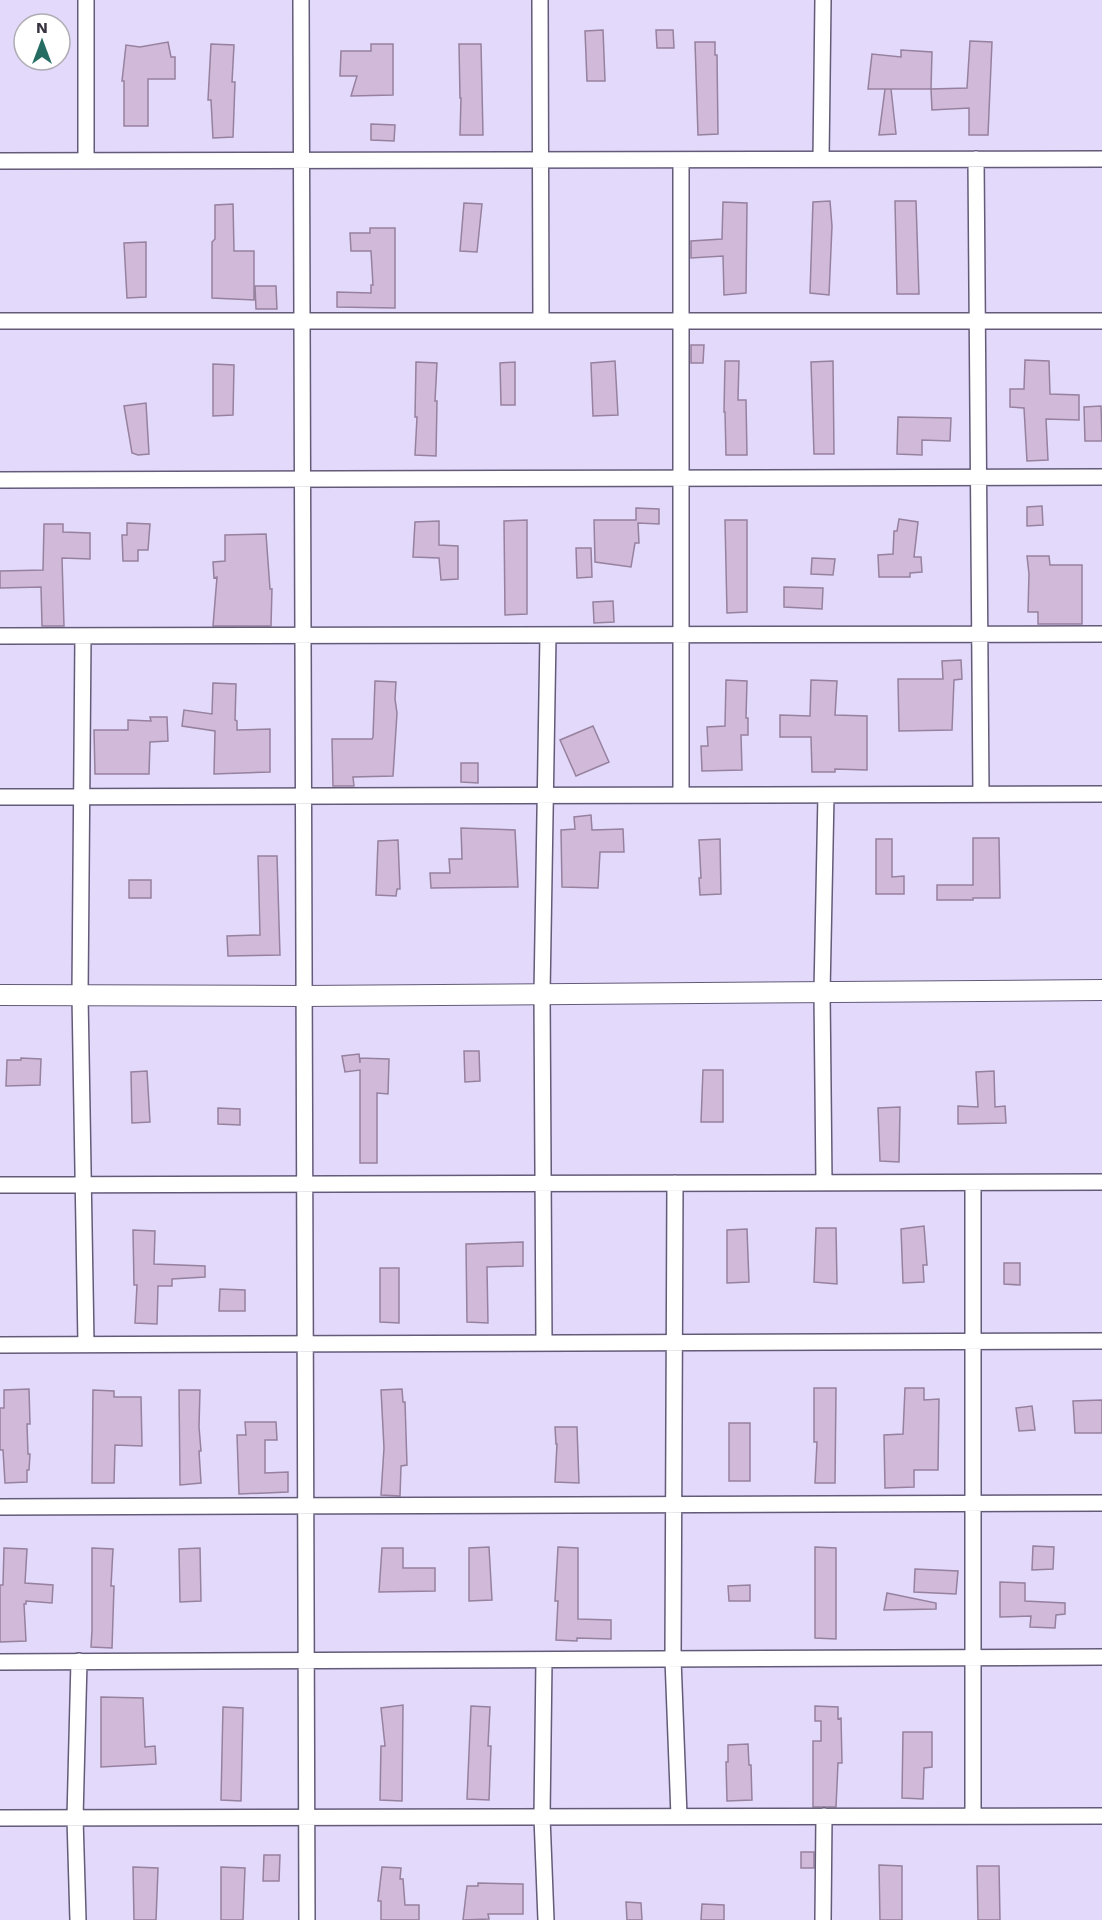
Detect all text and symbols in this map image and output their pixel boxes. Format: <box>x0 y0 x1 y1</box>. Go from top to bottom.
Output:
north arrow <box>12 12 72 72</box>
text: N <box>36 18 48 37</box>

